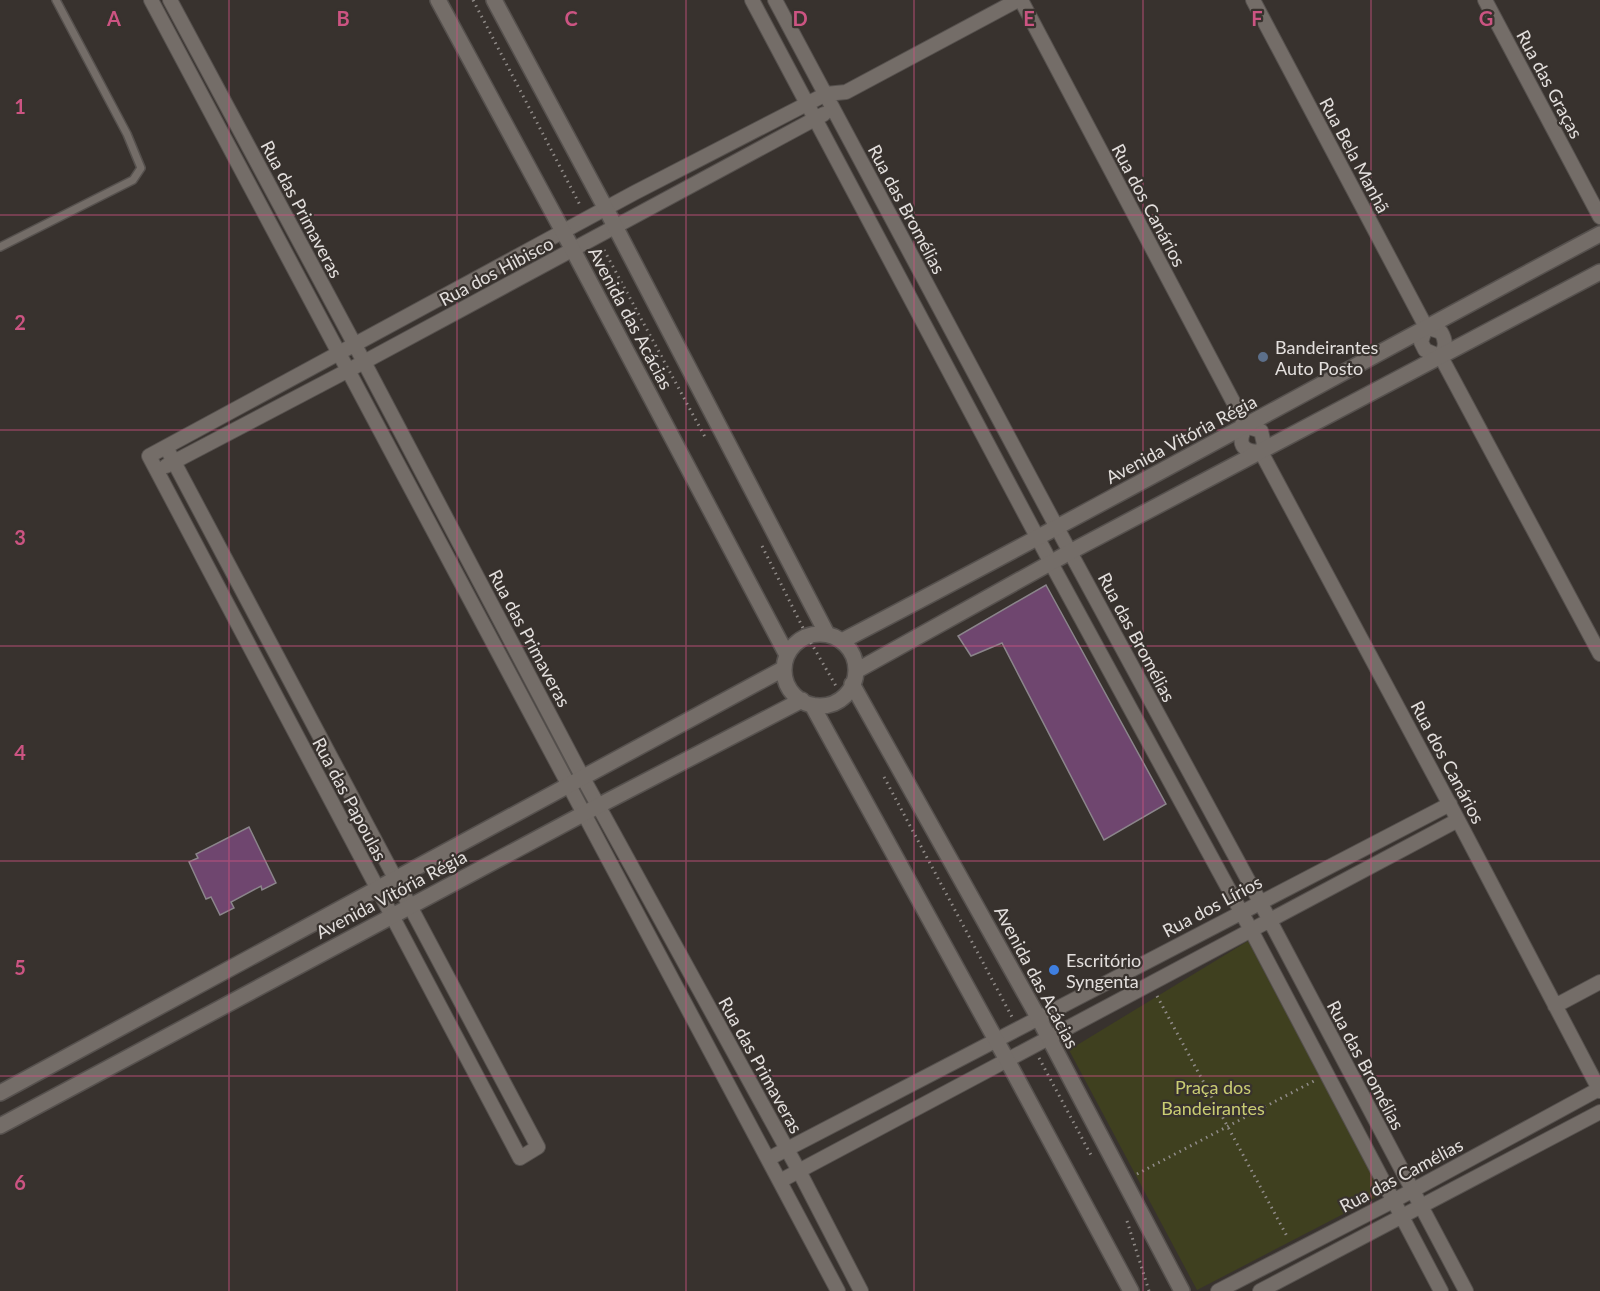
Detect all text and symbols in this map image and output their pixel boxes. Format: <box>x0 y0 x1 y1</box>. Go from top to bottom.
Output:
text: A <box>106 6 121 30</box>
text: B <box>336 6 350 30</box>
text: C <box>564 6 578 30</box>
text: D <box>792 6 808 30</box>
text: E <box>1023 6 1035 30</box>
text: F <box>1251 6 1263 30</box>
text: G <box>1479 6 1493 30</box>
street label: Rua das Graças <box>1512 26 1588 142</box>
street label: Rua Bela Manhã <box>1315 93 1395 217</box>
text: 1 <box>14 94 26 118</box>
street label: Rua das Primaveras <box>256 136 348 282</box>
street label: Rua dos Canários <box>1107 140 1191 270</box>
street label: Rua das Bromélias <box>864 141 950 278</box>
street label: Rua dos Hibisco <box>435 232 557 310</box>
street label: Avenida das Acácias <box>584 243 678 393</box>
text: 2 <box>14 310 26 334</box>
place label: Bandeirantes Auto Posto <box>1275 336 1379 379</box>
marker: Bandeirantes Auto Posto <box>1256 350 1270 364</box>
street label: Avenida Vitória Régia <box>1102 390 1260 488</box>
text: 3 <box>14 525 26 549</box>
street label: Rua das Primaveras <box>484 565 576 711</box>
street label: Rua das Bromélias <box>1094 569 1180 706</box>
street label: Rua dos Canários <box>1406 697 1490 827</box>
street label: Rua das Papoulas <box>308 733 392 865</box>
text: 4 <box>14 740 26 764</box>
street label: Avenida Vitória Régia <box>312 845 470 943</box>
street label: Rua dos Lírios <box>1158 870 1266 941</box>
street label: Avenida das Acácias <box>990 902 1084 1052</box>
place label: Escritório Syngenta <box>1066 949 1141 992</box>
text: 5 <box>14 955 26 979</box>
marker: Escritório Syngenta <box>1047 963 1061 977</box>
street label: Rua das Primaveras <box>714 993 808 1137</box>
street label: Rua das Bromélias <box>1323 997 1409 1134</box>
park label: Praça dos Bandeirantes <box>1161 1076 1265 1119</box>
street label: Rua das Camélias <box>1336 1133 1467 1217</box>
text: 6 <box>14 1170 26 1194</box>

